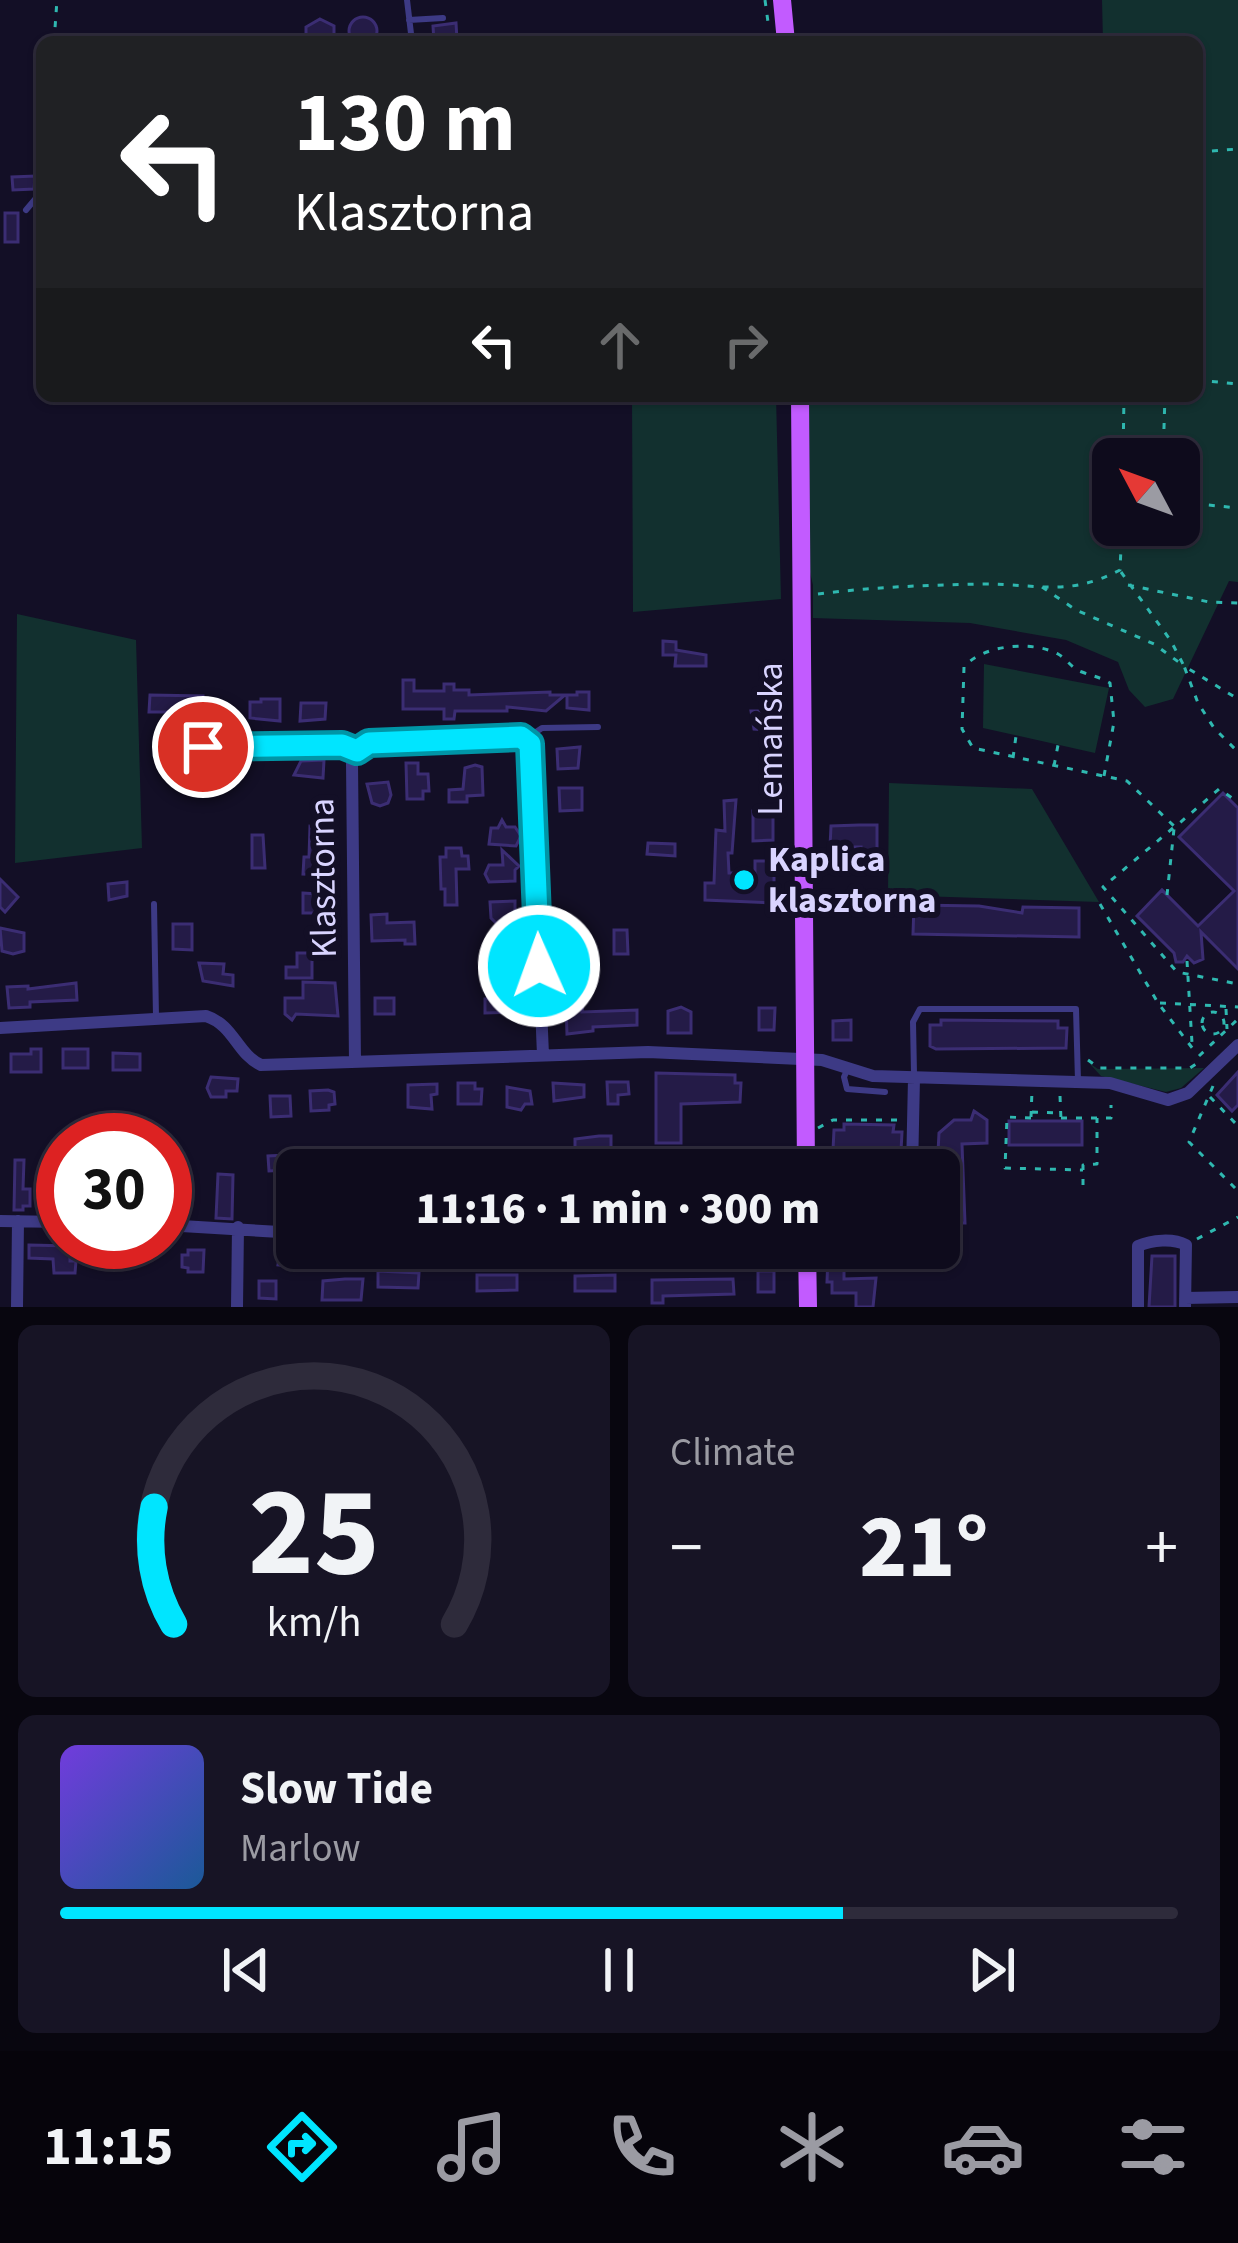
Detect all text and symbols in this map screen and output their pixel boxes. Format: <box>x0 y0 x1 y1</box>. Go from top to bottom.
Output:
text: 130 m <box>294 64 516 184</box>
icon: left <box>96 84 252 240</box>
text: Klasztorna <box>294 175 534 252</box>
icon: left <box>461 312 527 378</box>
icon: ahead <box>587 312 653 378</box>
icon: right <box>713 312 779 378</box>
north arrow <box>1092 438 1200 546</box>
map controls <box>1092 438 1200 546</box>
street label: Lemańska <box>745 662 796 816</box>
pin <box>152 696 254 798</box>
icon: arrive <box>170 714 236 780</box>
street label: Klasztorna <box>296 798 350 958</box>
place label: Kaplica klasztorna <box>768 834 937 926</box>
marker: Kaplica klasztorna <box>731 867 757 893</box>
position arrow <box>476 903 602 1029</box>
speed limit sign: 30 <box>36 1113 192 1269</box>
text: 11:16 · 1 min · 300 m <box>416 1177 820 1241</box>
text: Climate <box>670 1425 795 1481</box>
text: 25 <box>248 1445 380 1623</box>
text: 21° <box>859 1484 989 1612</box>
text: − <box>670 1501 703 1595</box>
text: + <box>1145 1501 1178 1595</box>
text: km/h <box>266 1592 362 1653</box>
text: Slow Tide <box>240 1757 433 1821</box>
text: Marlow <box>240 1821 361 1877</box>
icon: previous <box>213 1937 279 2003</box>
icon: pause <box>586 1937 652 2003</box>
icon: next <box>959 1937 1025 2003</box>
icon: directions <box>260 2105 344 2189</box>
icon: music <box>430 2105 514 2189</box>
icon: phone <box>600 2105 684 2189</box>
icon: climate <box>770 2105 854 2189</box>
icon: car <box>941 2105 1025 2189</box>
icon: filters <box>1111 2105 1195 2189</box>
text: 11:15 <box>43 2109 173 2186</box>

